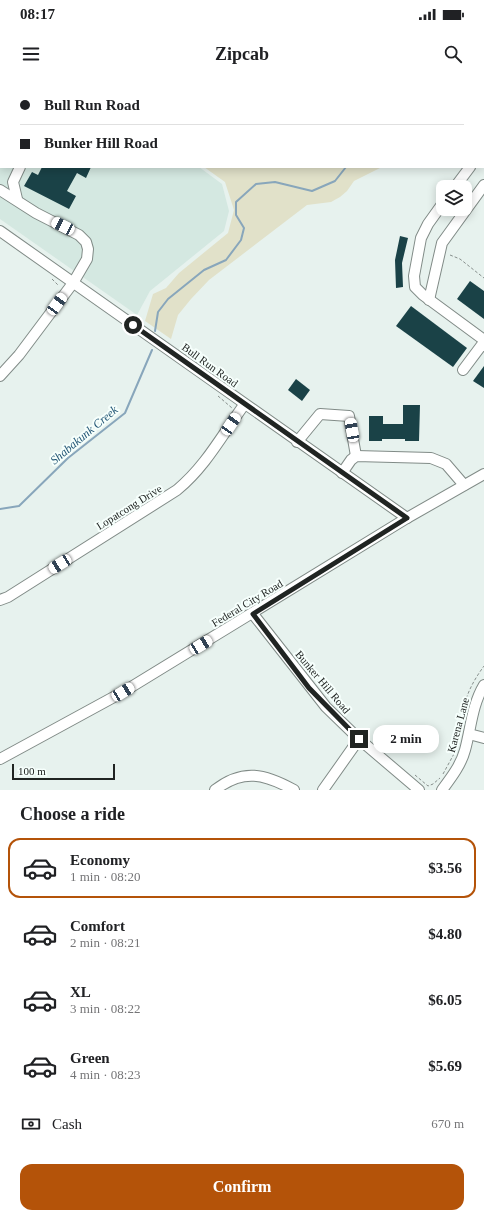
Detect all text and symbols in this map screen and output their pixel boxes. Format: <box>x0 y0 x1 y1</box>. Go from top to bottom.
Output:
text: 08:17 <box>20 6 55 22</box>
icon: menu <box>20 43 42 65</box>
icon: search <box>442 43 464 65</box>
text: Zipcab <box>215 44 269 64</box>
text: Bull Run Road <box>44 97 140 113</box>
text: Bunker Hill Road <box>44 135 158 151</box>
map controls <box>436 180 472 216</box>
button: layers <box>436 180 472 216</box>
car <box>50 215 76 237</box>
car <box>45 291 69 317</box>
route start <box>124 316 142 334</box>
street label: Bull Run Road <box>180 341 241 390</box>
water label: Shabakunk Creek <box>47 402 121 467</box>
car <box>219 411 243 437</box>
car <box>344 417 360 443</box>
street label: Lopatcong Drive <box>94 482 164 532</box>
car <box>47 553 73 575</box>
street label: Federal City Road <box>209 577 285 629</box>
car <box>188 634 214 656</box>
street label: Bunker Hill Road <box>293 648 353 716</box>
car <box>110 681 136 703</box>
street label: Karena Lane <box>445 696 471 754</box>
callout: 2 min <box>373 725 439 753</box>
route end <box>350 730 368 748</box>
text: 2 min <box>390 731 422 746</box>
scale bar <box>12 762 115 781</box>
text: 100 m <box>18 765 46 777</box>
text: Choose a ride <box>20 804 125 824</box>
icon: car <box>22 850 58 886</box>
text: Economy <box>70 852 130 868</box>
text: $3.56 <box>428 860 462 876</box>
text: 1 min · 08:20 <box>70 869 140 884</box>
icon: car <box>22 916 58 952</box>
text: Comfort <box>70 918 125 934</box>
text: $4.80 <box>428 926 462 942</box>
text: 2 min · 08:21 <box>70 935 140 950</box>
icon: car <box>22 982 58 1018</box>
text: XL <box>70 984 91 1000</box>
text: $6.05 <box>428 992 462 1008</box>
text: 3 min · 08:22 <box>70 1001 140 1016</box>
icon: car <box>22 1048 58 1084</box>
text: Green <box>70 1050 110 1066</box>
text: $5.69 <box>428 1058 462 1074</box>
text: 4 min · 08:23 <box>70 1067 140 1082</box>
icon: cash <box>20 1113 42 1135</box>
text: Cash <box>52 1116 82 1132</box>
text: 670 m <box>431 1116 464 1131</box>
button: Confirm <box>20 1164 464 1210</box>

